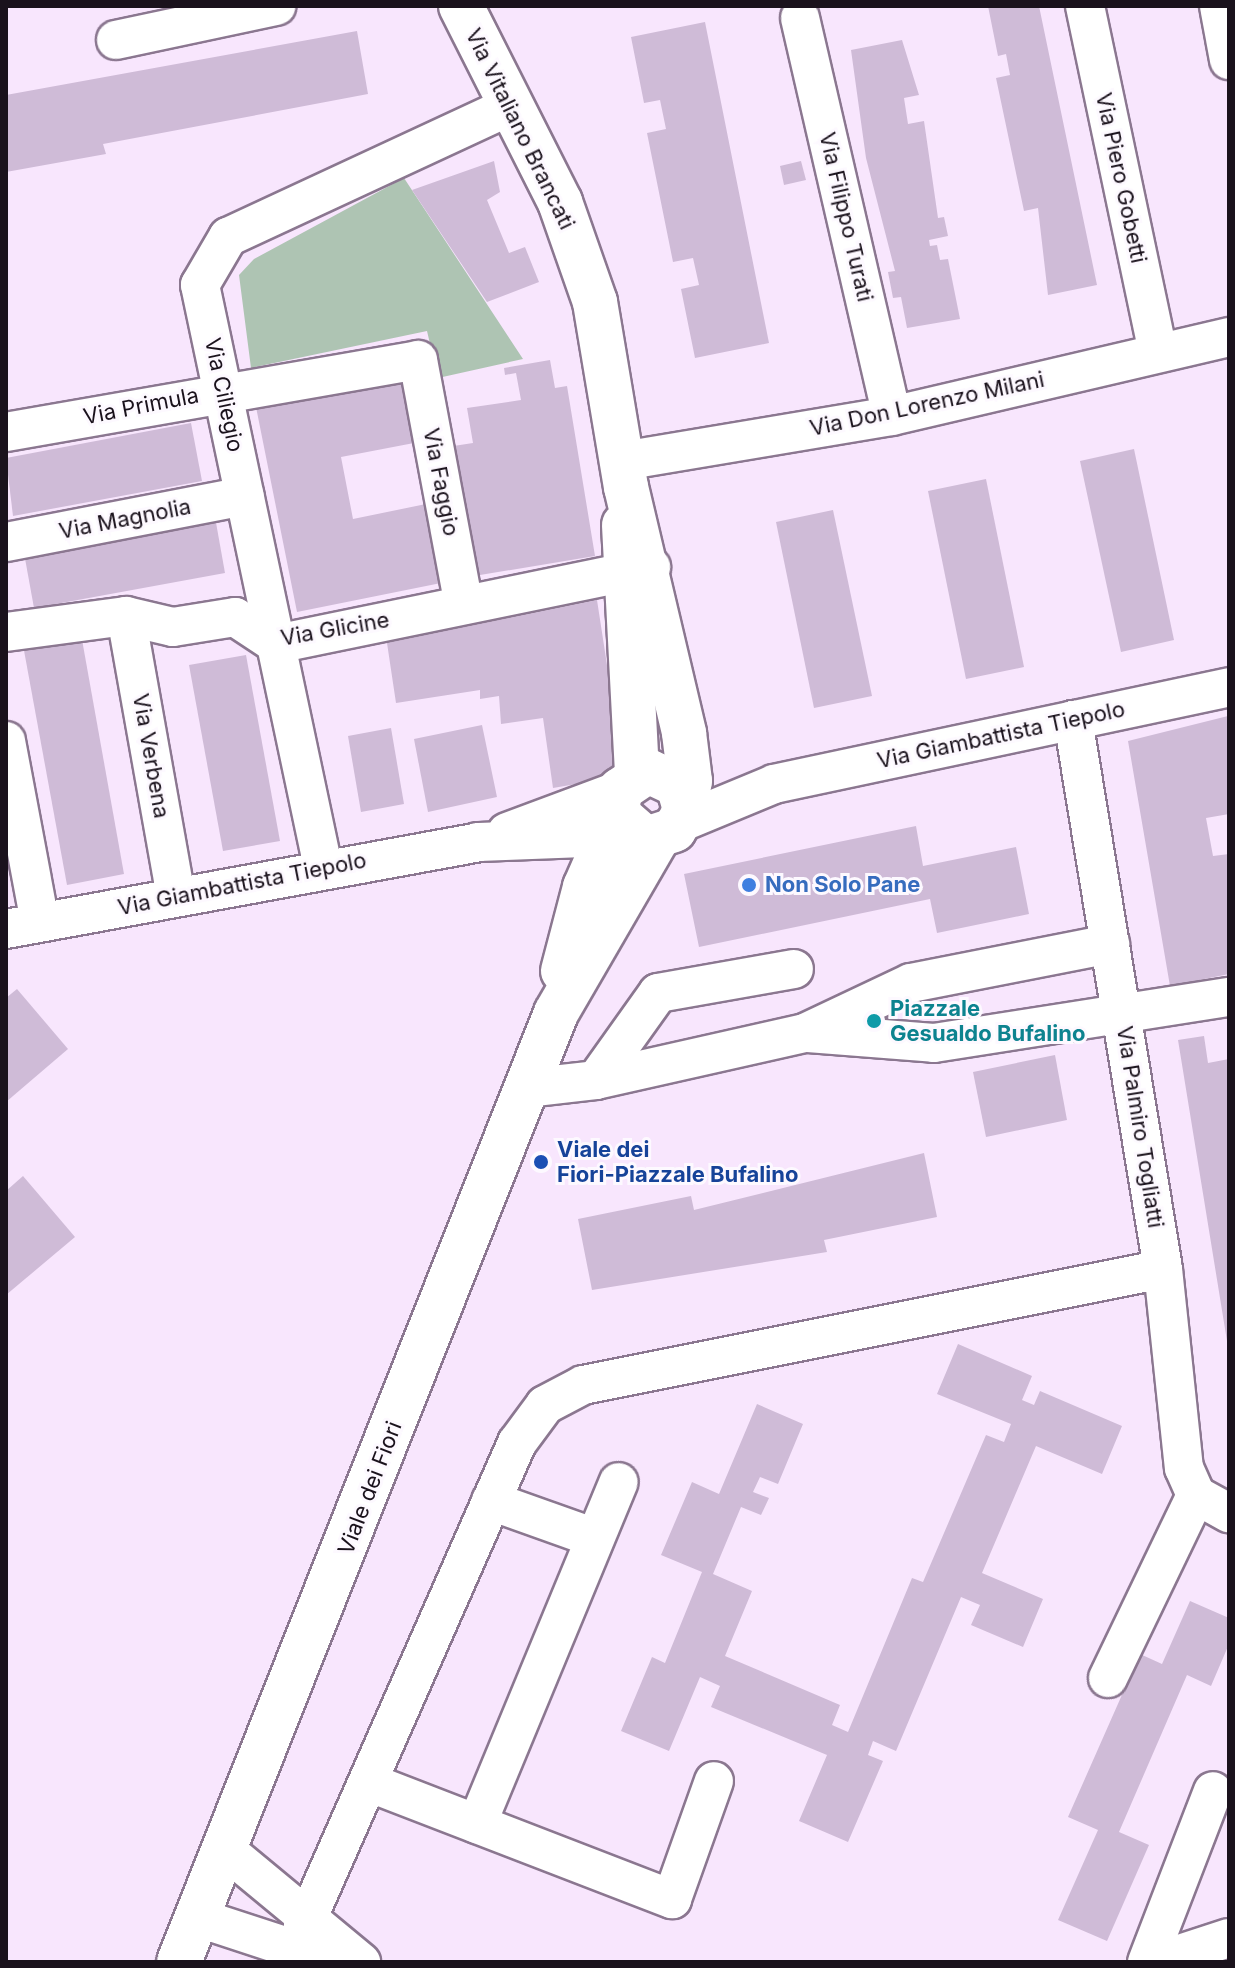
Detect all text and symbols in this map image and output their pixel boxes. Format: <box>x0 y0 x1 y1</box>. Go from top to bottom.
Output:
street label: Via Vitaliano Brancati <box>460 24 580 234</box>
street label: Via Piero Gobetti <box>1090 90 1152 266</box>
street label: Via Filippo Turati <box>814 130 878 304</box>
street label: Via Ciliegio <box>199 336 249 454</box>
street label: Via Don Lorenzo Milani <box>807 366 1047 442</box>
street label: Via Primula <box>81 382 201 430</box>
street label: Via Faggio <box>418 426 464 538</box>
street label: Via Magnolia <box>57 493 193 545</box>
street label: Via Glicine <box>279 606 391 652</box>
street label: Via Verbena <box>127 692 175 820</box>
street label: Via Giambattista Tiepolo <box>875 696 1127 774</box>
street label: Via Giambattista Tiepolo <box>115 847 369 921</box>
place label: Non Solo Pane <box>765 872 920 898</box>
marker: Non Solo Pane <box>740 876 758 894</box>
place label: Piazzale Gesualdo Bufalino <box>890 995 1085 1046</box>
marker: Piazzale Gesualdo Bufalino <box>865 1012 883 1030</box>
street label: Via Palmiro Togliatti <box>1111 1024 1169 1230</box>
place label: Viale dei Fiori-Piazzale Bufalino <box>557 1136 798 1188</box>
marker: Viale dei Fiori-Piazzale Bufalino <box>532 1153 550 1171</box>
street label: Viale dei Fiori <box>333 1418 407 1558</box>

